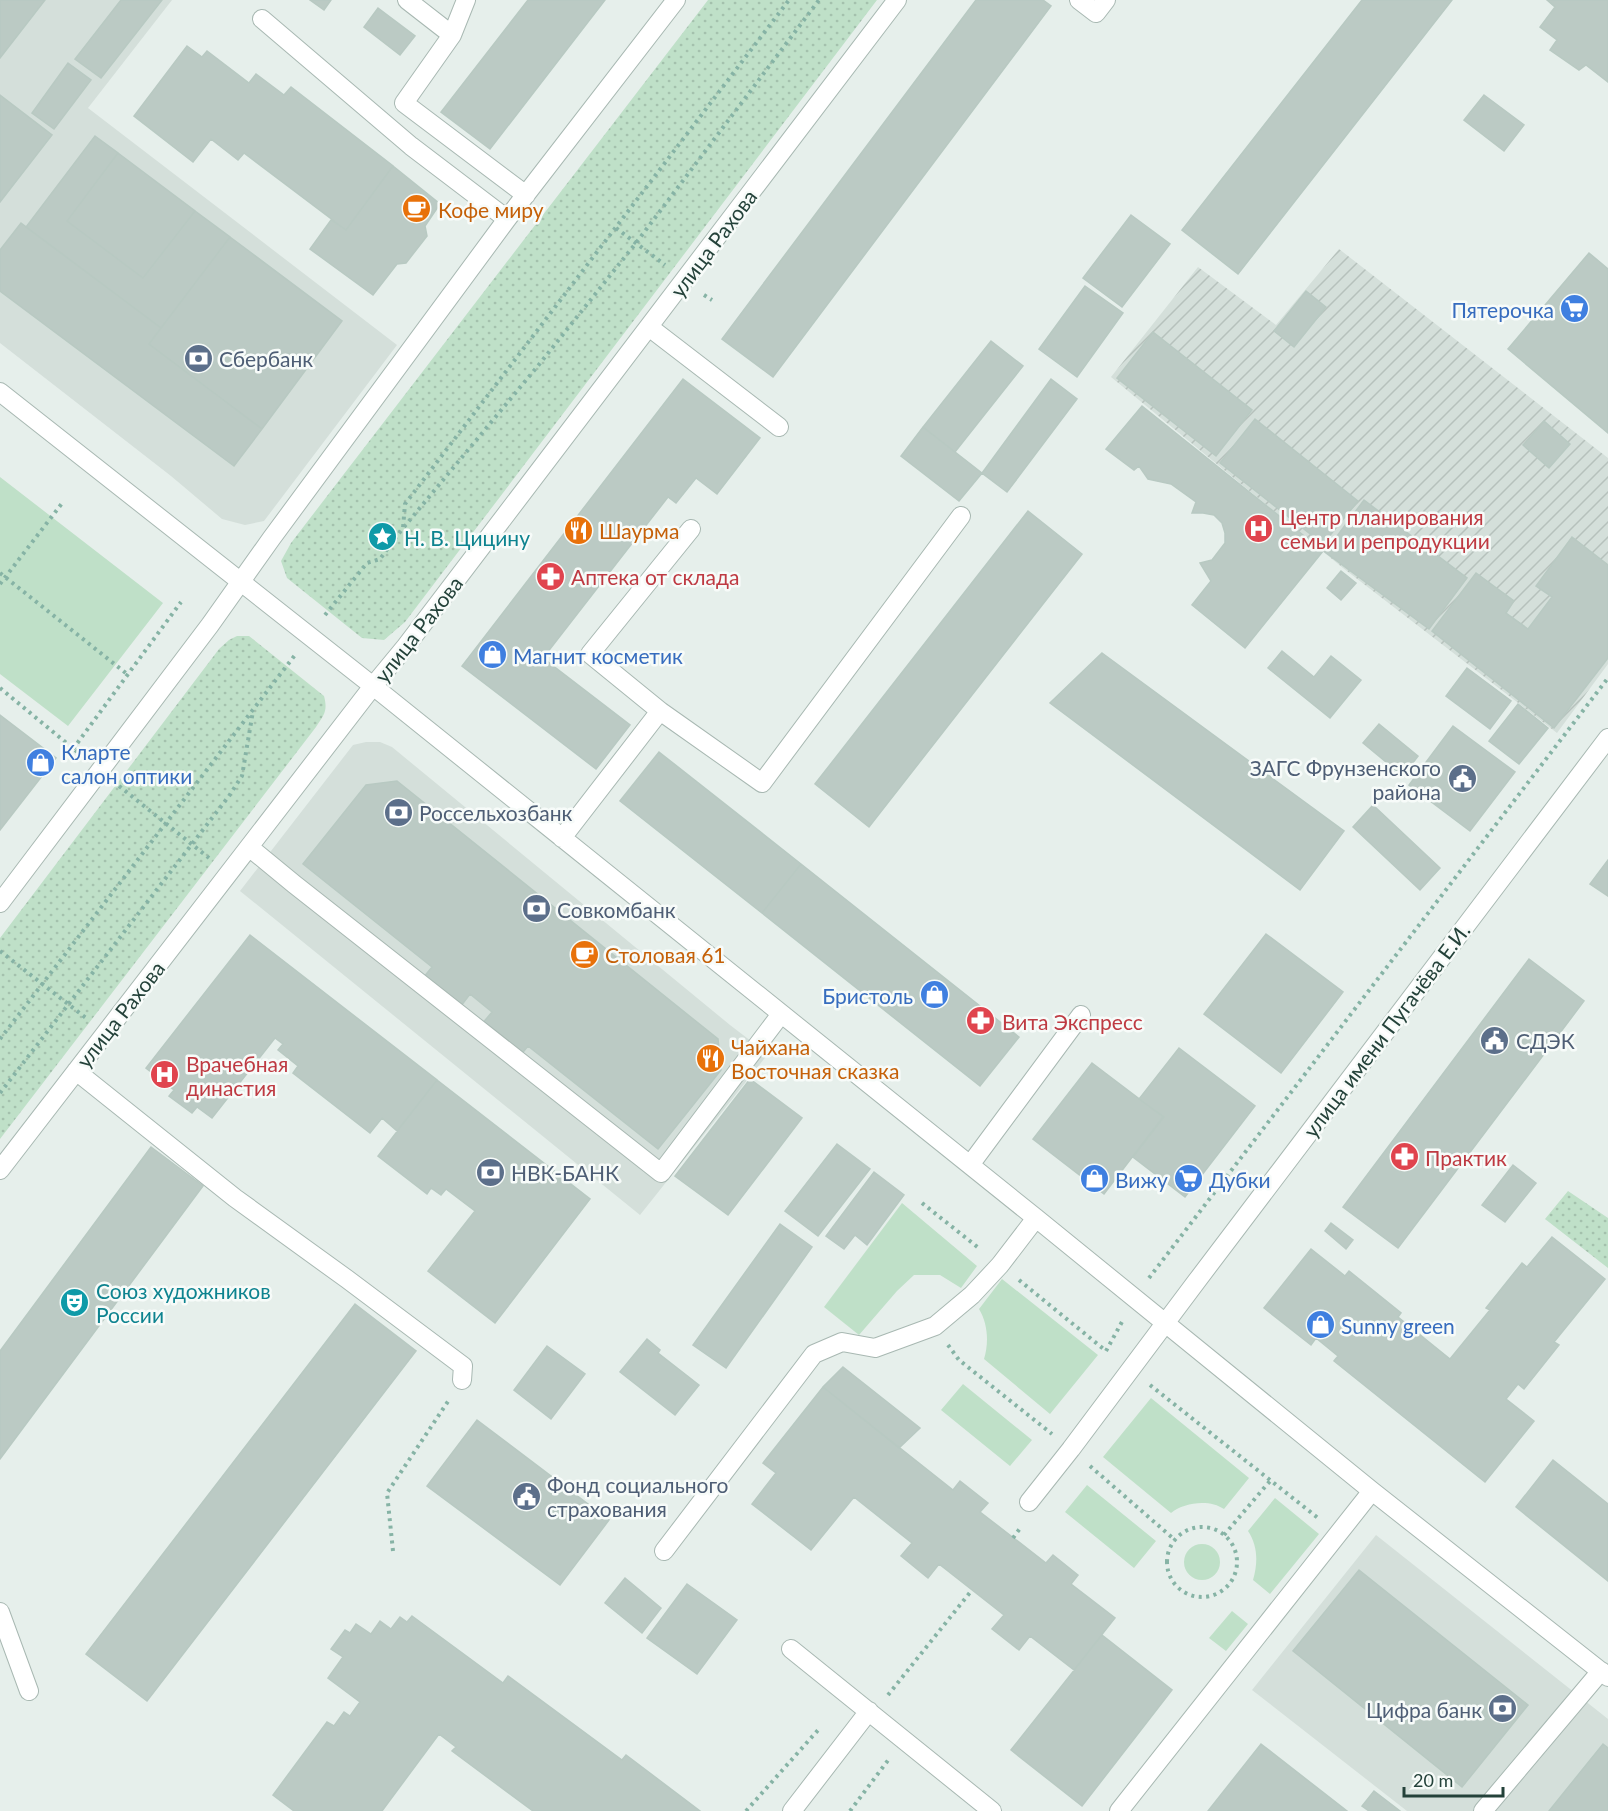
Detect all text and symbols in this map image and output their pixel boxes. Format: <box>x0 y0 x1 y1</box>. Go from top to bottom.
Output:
street label: улица Рахова <box>664 184 762 302</box>
cafe icon: Кофе миру <box>401 193 433 225</box>
place label: Кофе миру <box>438 197 544 222</box>
supermarket icon: Пятерочка <box>1559 293 1591 325</box>
place label: Пятерочка <box>1451 297 1554 322</box>
bank icon: Сбербанк <box>182 342 214 374</box>
place label: Сбербанк <box>219 346 313 371</box>
place label: Центр планирования семьи и репродукции <box>1280 504 1490 553</box>
hospital icon: Центр планирования семьи и репродукции <box>1243 512 1275 544</box>
restaurant icon: Шаурма <box>562 514 594 546</box>
place label: Шаурма <box>599 518 679 543</box>
place icon: Н. В. Цицину <box>367 521 399 553</box>
place label: Н. В. Цицину <box>404 525 530 550</box>
pharmacy icon: Аптека от склада <box>534 560 566 592</box>
place label: Аптека от склада <box>571 564 739 589</box>
street label: улица Рахова <box>369 571 467 687</box>
shop icon: Магнит косметик <box>476 639 508 671</box>
place label: Магнит косметик <box>513 643 683 668</box>
place label: Кларте салон оптики <box>61 739 192 788</box>
shop icon: Кларте салон оптики <box>24 747 56 779</box>
place label: ЗАГС Фрунзенского района <box>1250 755 1441 804</box>
public building icon: ЗАГС Фрунзенского района <box>1446 763 1478 795</box>
bank icon: Россельхозбанк <box>382 796 414 828</box>
place label: Россельхозбанк <box>419 800 572 825</box>
bank icon: Совкомбанк <box>520 893 552 925</box>
place label: Совкомбанк <box>557 897 676 922</box>
street label: улица имени Пугачёва Е.И. <box>1297 918 1475 1142</box>
cafe icon: Столовая 61 <box>568 938 600 970</box>
place label: Столовая 61 <box>605 942 726 967</box>
street label: улица Рахова <box>71 956 169 1072</box>
shop icon: Бристоль <box>918 979 950 1011</box>
place label: Бристоль <box>822 983 913 1008</box>
pharmacy icon: Вита Экспресс <box>965 1005 997 1037</box>
place label: Вита Экспресс <box>1002 1009 1143 1034</box>
public building icon: СДЭК <box>1479 1024 1511 1056</box>
place label: СДЭК <box>1516 1028 1575 1053</box>
place label: Чайхана Восточная сказка <box>731 1034 899 1083</box>
restaurant icon: Чайхана Восточная сказка <box>694 1042 726 1074</box>
place label: Врачебная династия <box>186 1051 288 1100</box>
hospital icon: Врачебная династия <box>149 1059 181 1091</box>
pharmacy icon: Практик <box>1388 1141 1420 1173</box>
place label: Практик <box>1425 1145 1507 1170</box>
bank icon: НВК-БАНК <box>474 1156 506 1188</box>
place label: НВК-БАНК <box>511 1160 619 1185</box>
shop icon: Вижу <box>1078 1163 1110 1195</box>
supermarket icon: Дубки <box>1172 1163 1204 1195</box>
place label: Вижу <box>1115 1167 1168 1192</box>
place label: Дубки <box>1209 1167 1271 1192</box>
place label: Союз художников России <box>96 1278 271 1327</box>
theatre icon: Союз художников России <box>59 1286 91 1318</box>
shop icon: Sunny green <box>1304 1309 1336 1341</box>
place label: Sunny green <box>1341 1313 1455 1338</box>
place label: Фонд социального страхования <box>547 1472 729 1521</box>
public building icon: Фонд социального страхования <box>510 1480 542 1512</box>
bank icon: Цифра банк <box>1487 1693 1519 1725</box>
place label: Цифра банк <box>1366 1697 1482 1722</box>
scale bar <box>1404 1760 1503 1798</box>
text: 20 m <box>1413 1769 1453 1791</box>

